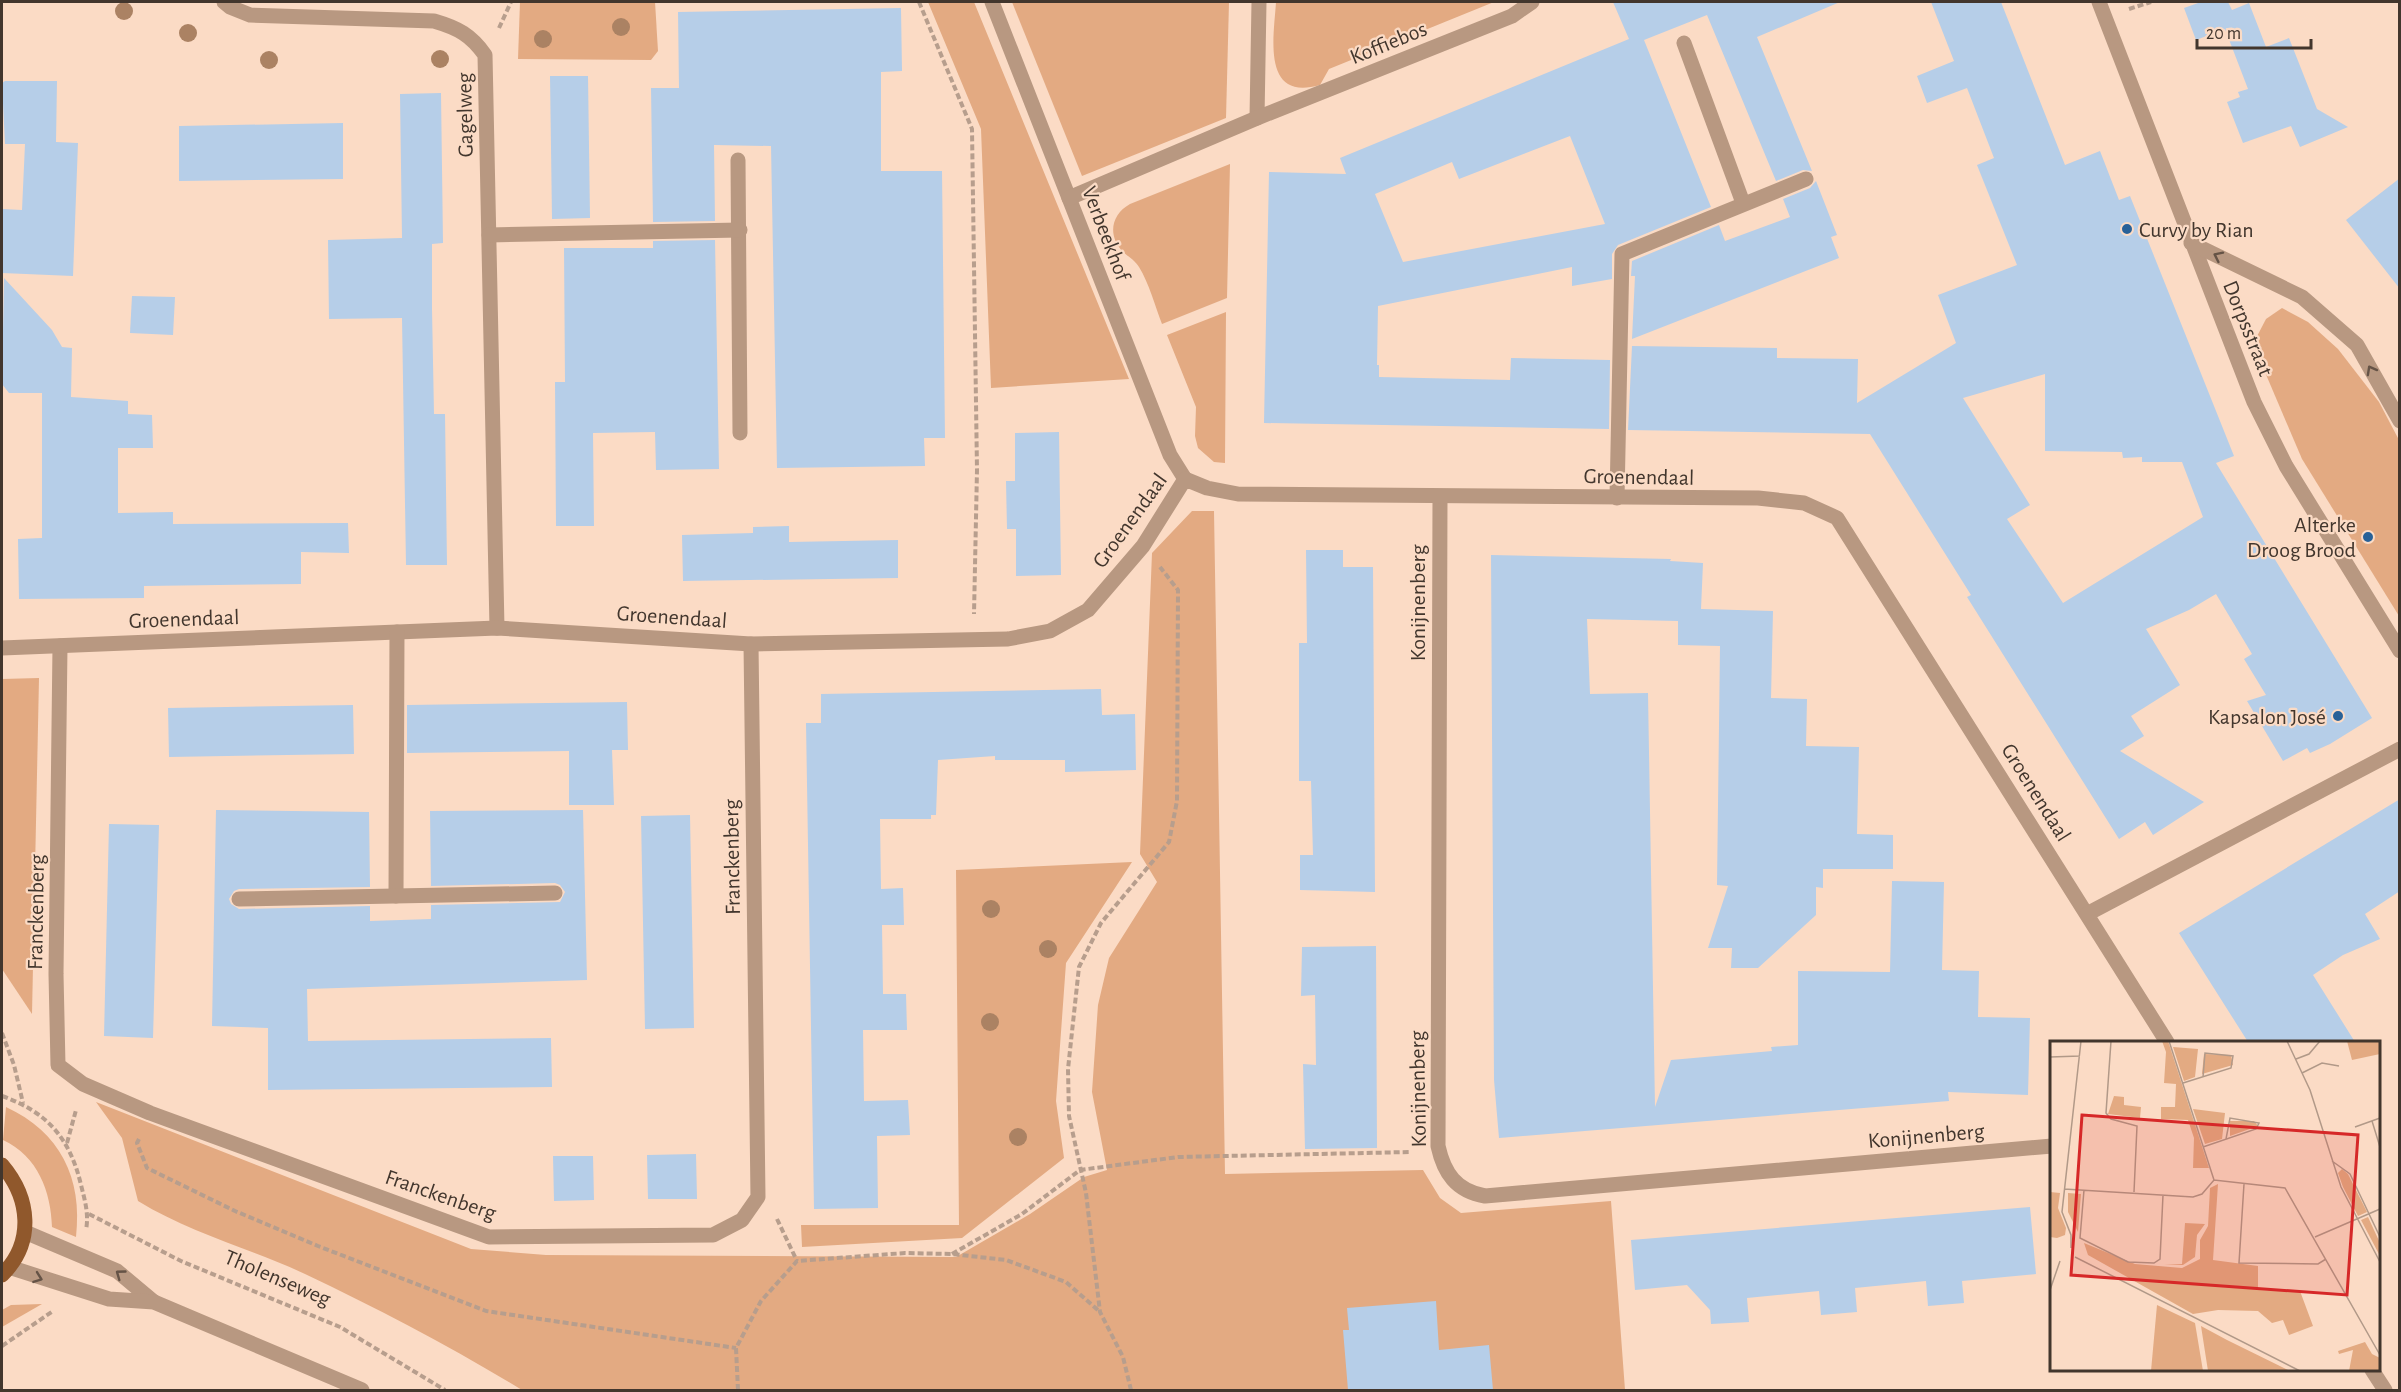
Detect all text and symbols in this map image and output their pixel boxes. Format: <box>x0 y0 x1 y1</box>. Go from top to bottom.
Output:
scale bar <box>2197 12 2311 50</box>
street label: Koffiebos <box>1347 18 1430 68</box>
text: 20 m <box>2206 25 2241 43</box>
street label: Gagelweg <box>453 72 477 157</box>
street label: Verbeekhof <box>1078 183 1135 285</box>
place label: Curvy by Rian <box>2139 219 2254 241</box>
marker: Curvy by Rian <box>2120 222 2134 236</box>
one-way arrow <box>2213 252 2224 264</box>
street label: Dorpsstraat <box>2219 278 2277 379</box>
one-way arrow <box>2367 365 2378 376</box>
street label: Groenendaal <box>1583 465 1695 489</box>
street label: Groenendaal <box>1088 469 1171 572</box>
place label: Alterke Droog Brood <box>2247 514 2356 561</box>
marker: Alterke Droog Brood <box>2361 530 2375 544</box>
street label: Konijnenberg <box>1407 544 1429 661</box>
street label: Groenendaal <box>616 602 728 632</box>
street label: Groenendaal <box>128 606 240 632</box>
place label: Kapsalon José <box>2208 706 2326 728</box>
marker: Kapsalon José <box>2331 709 2345 723</box>
street label: Groenendaal <box>1997 740 2075 845</box>
street label: Franckenberg <box>720 799 744 915</box>
street label: Franckenberg <box>24 854 48 970</box>
street label: Konijnenberg <box>1406 1030 1430 1148</box>
inset map <box>2050 1041 2380 1371</box>
street label: Konijnenberg <box>1867 1120 1985 1152</box>
street label: Franckenberg <box>382 1166 499 1224</box>
street label: Tholenseweg <box>221 1246 334 1310</box>
one-way arrow <box>33 1270 43 1283</box>
one-way arrow <box>116 1270 127 1281</box>

